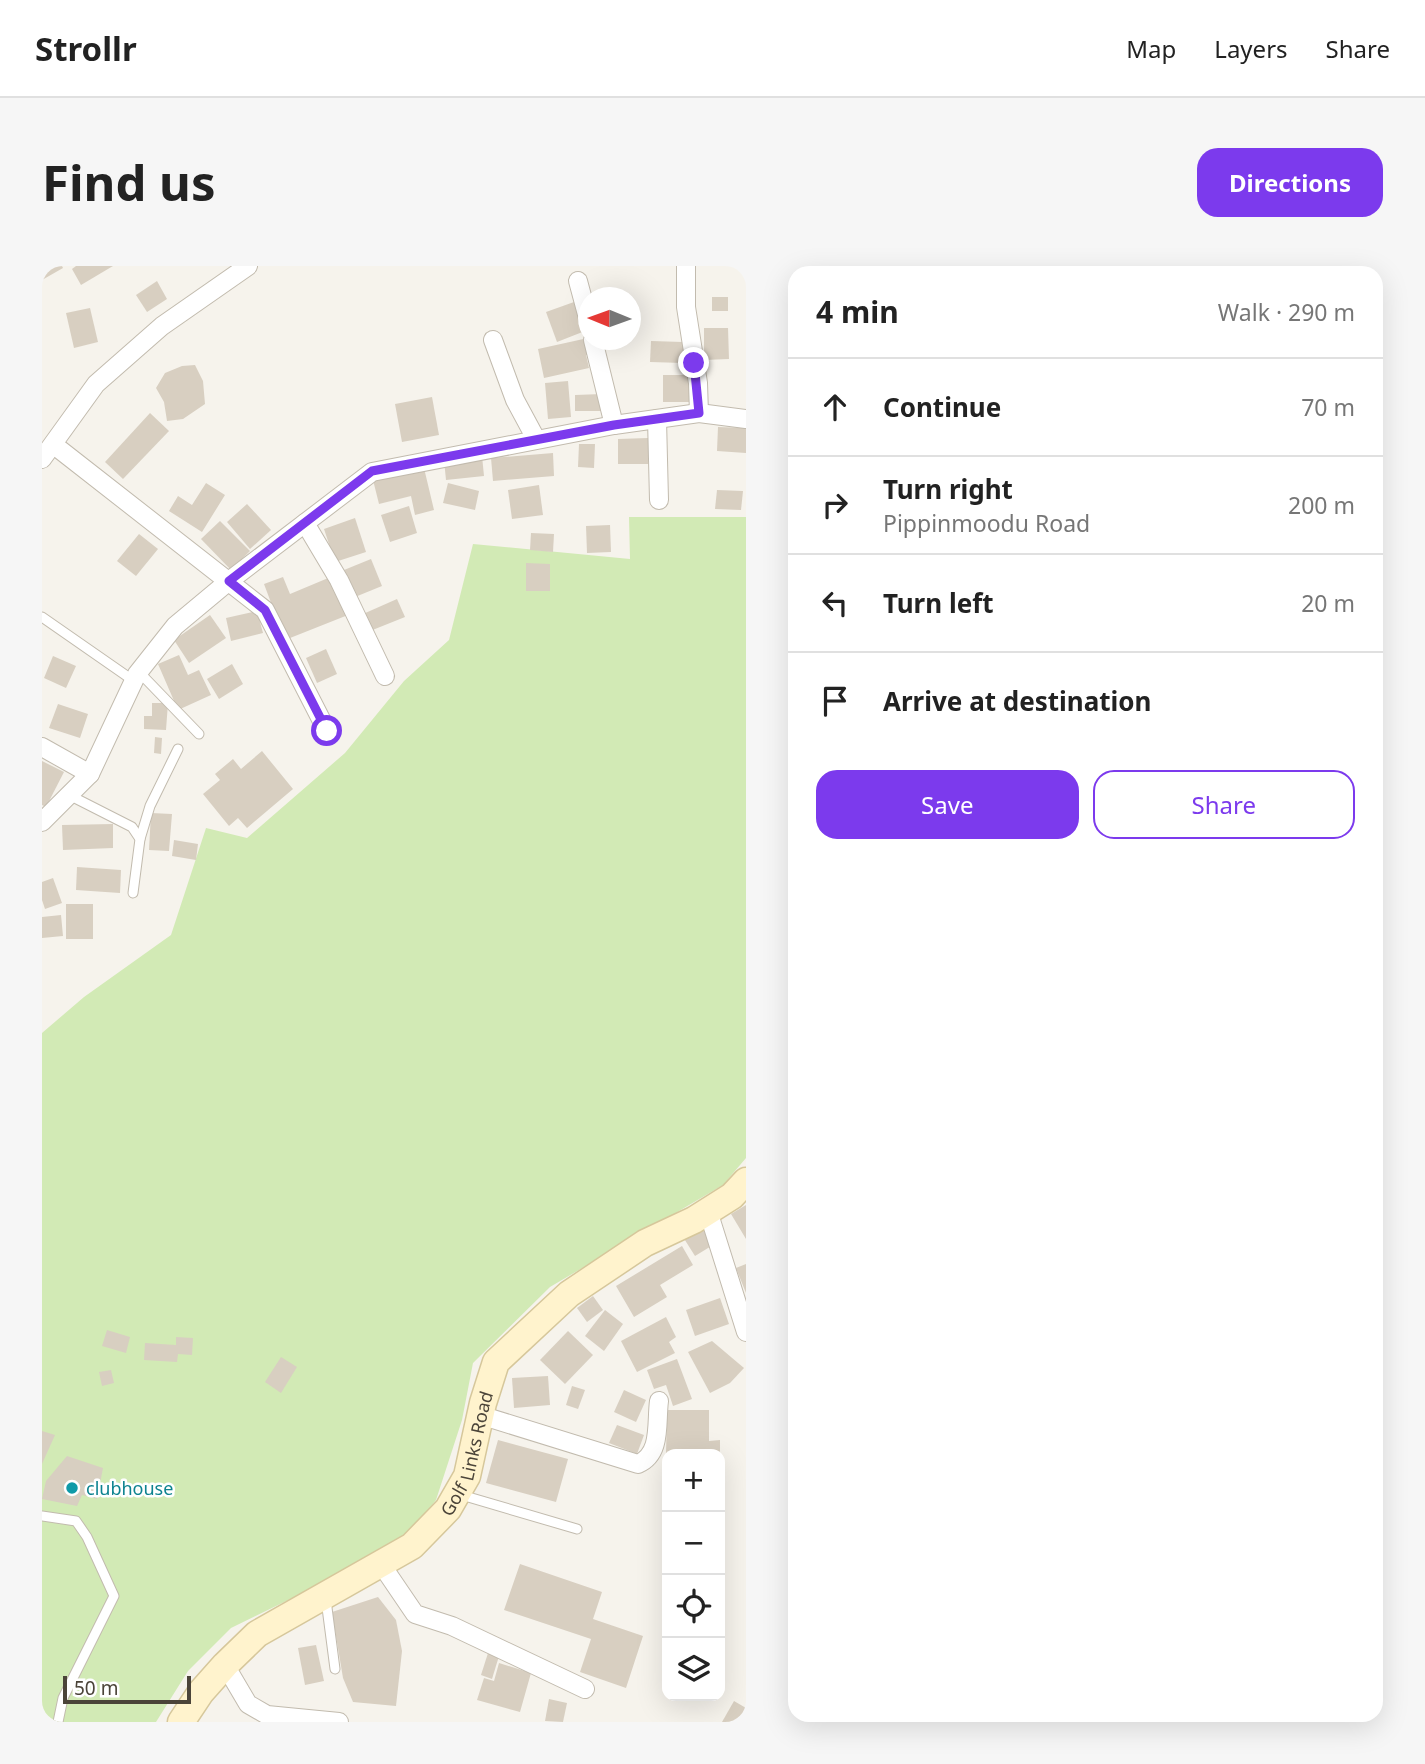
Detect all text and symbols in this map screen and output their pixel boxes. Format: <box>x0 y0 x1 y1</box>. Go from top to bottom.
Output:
text: Strollr <box>35 26 137 71</box>
text: Map <box>1126 32 1176 65</box>
text: Layers <box>1214 32 1288 65</box>
text: Share <box>1326 32 1390 65</box>
button: Directions <box>1197 148 1383 217</box>
text: Find us <box>42 149 216 215</box>
north arrow <box>578 287 641 350</box>
text: 4 min <box>816 291 899 332</box>
text: Walk · 290 m <box>1218 296 1355 328</box>
route end <box>678 347 709 378</box>
icon: ahead <box>816 388 854 426</box>
text: Continue <box>883 389 1001 425</box>
text: 70 m <box>1301 391 1355 423</box>
text: Turn right <box>883 471 1013 507</box>
icon: right <box>816 486 854 524</box>
text: 200 m <box>1288 489 1355 521</box>
text: Pippinmoodu Road <box>883 507 1090 539</box>
icon: left <box>816 584 854 622</box>
text: Turn left <box>883 585 994 621</box>
text: 20 m <box>1301 587 1355 619</box>
icon: arrive <box>816 682 854 720</box>
text: Arrive at destination <box>883 683 1152 719</box>
route start <box>311 715 342 746</box>
button: Save <box>816 770 1079 839</box>
button: Share <box>1093 770 1355 839</box>
street label: Golf Links Road <box>435 1388 498 1520</box>
map controls <box>662 1449 725 1701</box>
button: + <box>662 1449 725 1512</box>
place label: clubhouse <box>86 1476 173 1500</box>
marker: clubhouse <box>64 1480 80 1496</box>
button: − <box>662 1512 725 1575</box>
button: locate <box>662 1575 725 1638</box>
button: layers <box>662 1638 725 1701</box>
scale bar <box>63 1673 191 1705</box>
text: 50 m <box>74 1675 118 1701</box>

